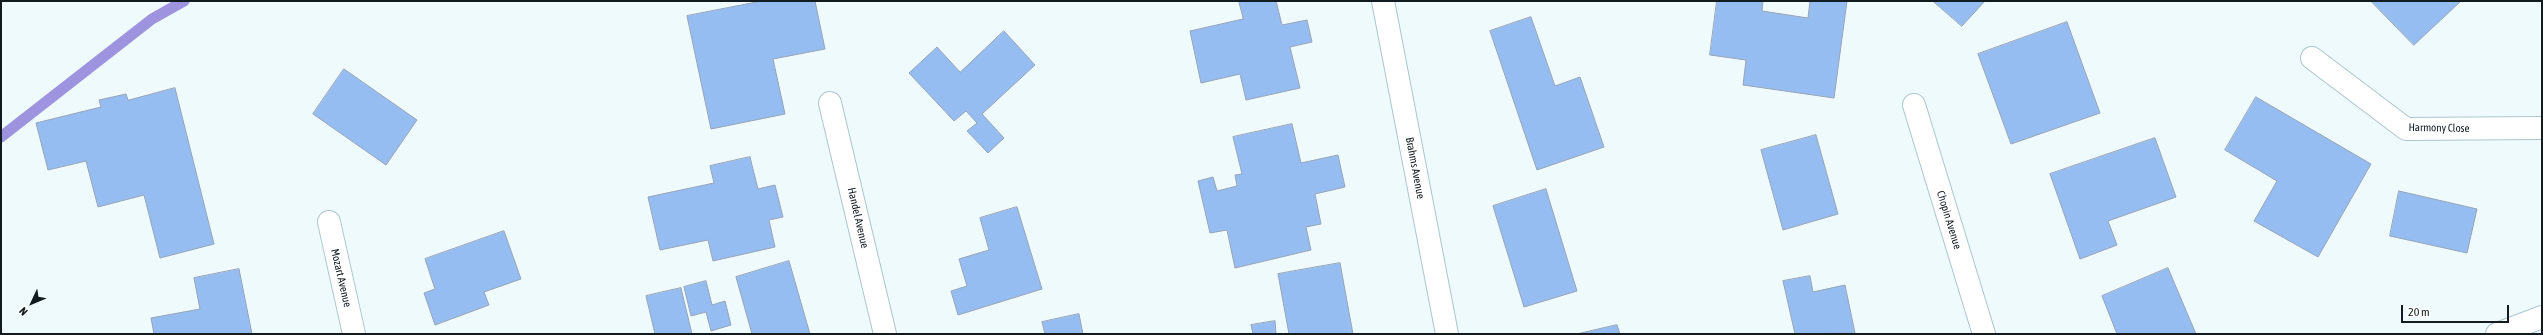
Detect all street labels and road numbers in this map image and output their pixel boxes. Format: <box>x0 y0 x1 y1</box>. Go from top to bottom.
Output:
street label: Harmony Close <box>2408 121 2470 135</box>
street label: Brahms Avenue <box>1403 136 1427 200</box>
street label: Handel Avenue <box>845 186 871 250</box>
street label: Chopin Avenue <box>1934 189 1964 251</box>
street label: Mozart Avenue <box>328 247 354 309</box>

